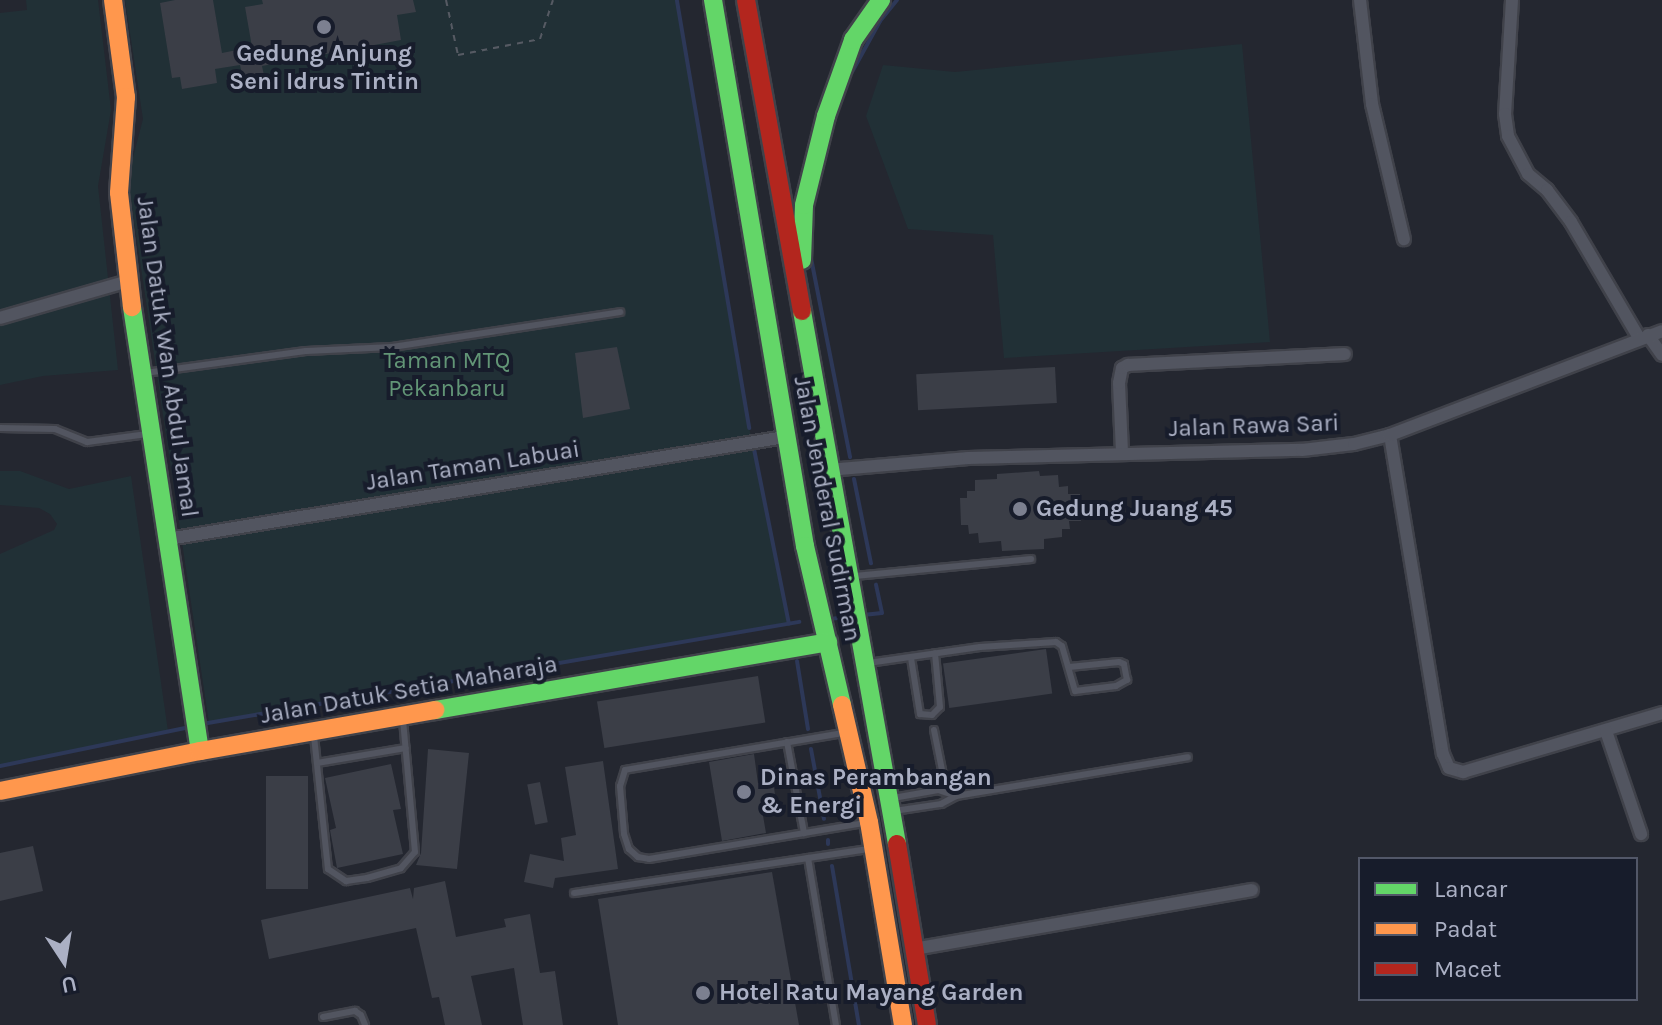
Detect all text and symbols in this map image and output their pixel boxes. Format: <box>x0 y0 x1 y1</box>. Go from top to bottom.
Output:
marker: Gedung Anjung Seni Idrus Tintin <box>315 18 333 36</box>
place label: Gedung Anjung Seni Idrus Tintin <box>229 40 419 96</box>
street label: Jalan Datuk Wan Abdul Jamal <box>130 195 204 519</box>
park label: Taman MTQ Pekanbaru <box>384 347 510 403</box>
street label: Jalan Jenderal Sudirman <box>787 374 867 644</box>
street label: Jalan Rawa Sari <box>1168 409 1340 443</box>
street label: Jalan Taman Labuai <box>364 435 582 497</box>
place label: Gedung Juang 45 <box>1036 495 1233 523</box>
marker: Gedung Juang 45 <box>1011 500 1029 518</box>
street label: Jalan Datuk Setia Maharaja <box>258 650 560 730</box>
place label: Dinas Perambangan & Energi <box>760 764 992 820</box>
marker: Dinas Perambangan & Energi <box>735 783 753 801</box>
legend <box>1358 857 1638 1001</box>
text: Lancar <box>1434 875 1507 903</box>
text: Padat <box>1434 915 1497 943</box>
north arrow <box>24 921 104 1001</box>
text: Macet <box>1434 955 1501 983</box>
text: U <box>59 970 79 999</box>
place label: Hotel Ratu Mayang Garden <box>719 979 1023 1007</box>
marker: Hotel Ratu Mayang Garden <box>694 984 712 1002</box>

